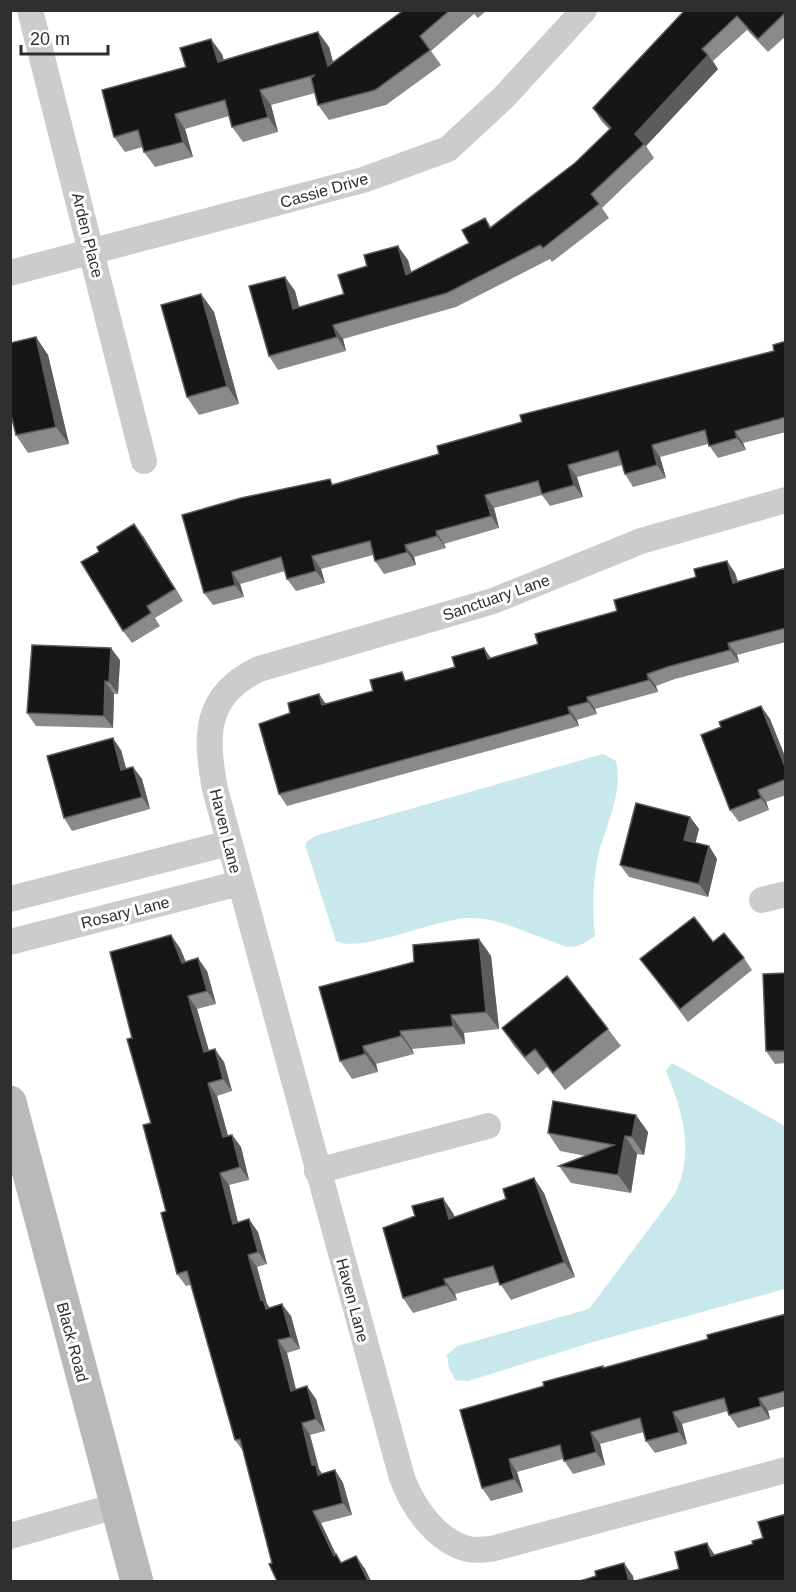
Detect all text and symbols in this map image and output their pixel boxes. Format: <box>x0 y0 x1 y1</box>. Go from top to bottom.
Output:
scale bar <box>21 18 108 56</box>
text: 20 m <box>30 29 70 49</box>
street label: Cassie Drive <box>278 170 370 211</box>
street label: Arden Place <box>69 191 106 280</box>
street label: Sanctuary Lane <box>440 571 552 624</box>
street label: Haven Lane <box>207 787 244 875</box>
street label: Rosary Lane <box>79 893 171 932</box>
street label: Haven Lane <box>333 1256 372 1344</box>
street label: Black Road <box>54 1300 91 1384</box>

